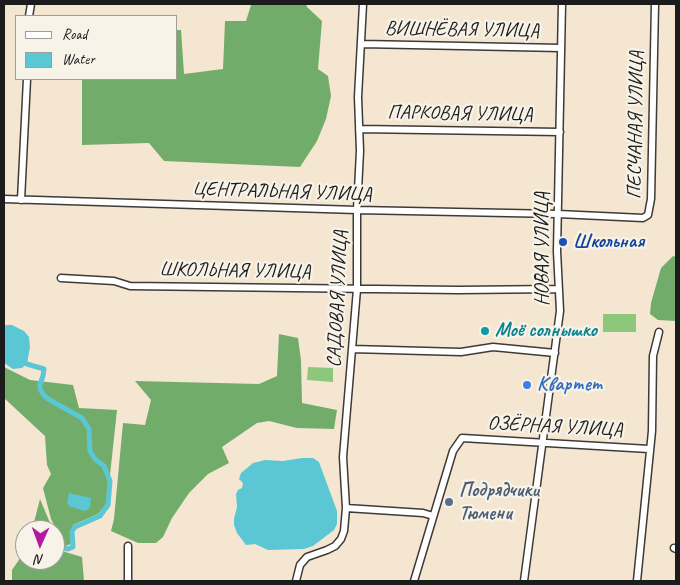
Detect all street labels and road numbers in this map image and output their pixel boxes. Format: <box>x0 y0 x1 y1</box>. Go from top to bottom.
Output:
street label: ВИШНЁВАЯ УЛИЦА <box>385 17 539 43</box>
street label: ПЕСЧАНАЯ УЛИЦА <box>623 51 649 199</box>
street label: ПАРКОВАЯ УЛИЦА <box>387 101 533 127</box>
street label: ЦЕНТРАЛЬНАЯ УЛИЦА <box>192 177 372 207</box>
street label: НОВАЯ УЛИЦА <box>531 192 555 306</box>
street label: САДОВАЯ УЛИЦА <box>322 230 354 368</box>
street label: ШКОЛЬНАЯ УЛИЦА <box>159 258 311 284</box>
street label: ОЗЁРНАЯ УЛИЦА <box>487 411 623 443</box>

